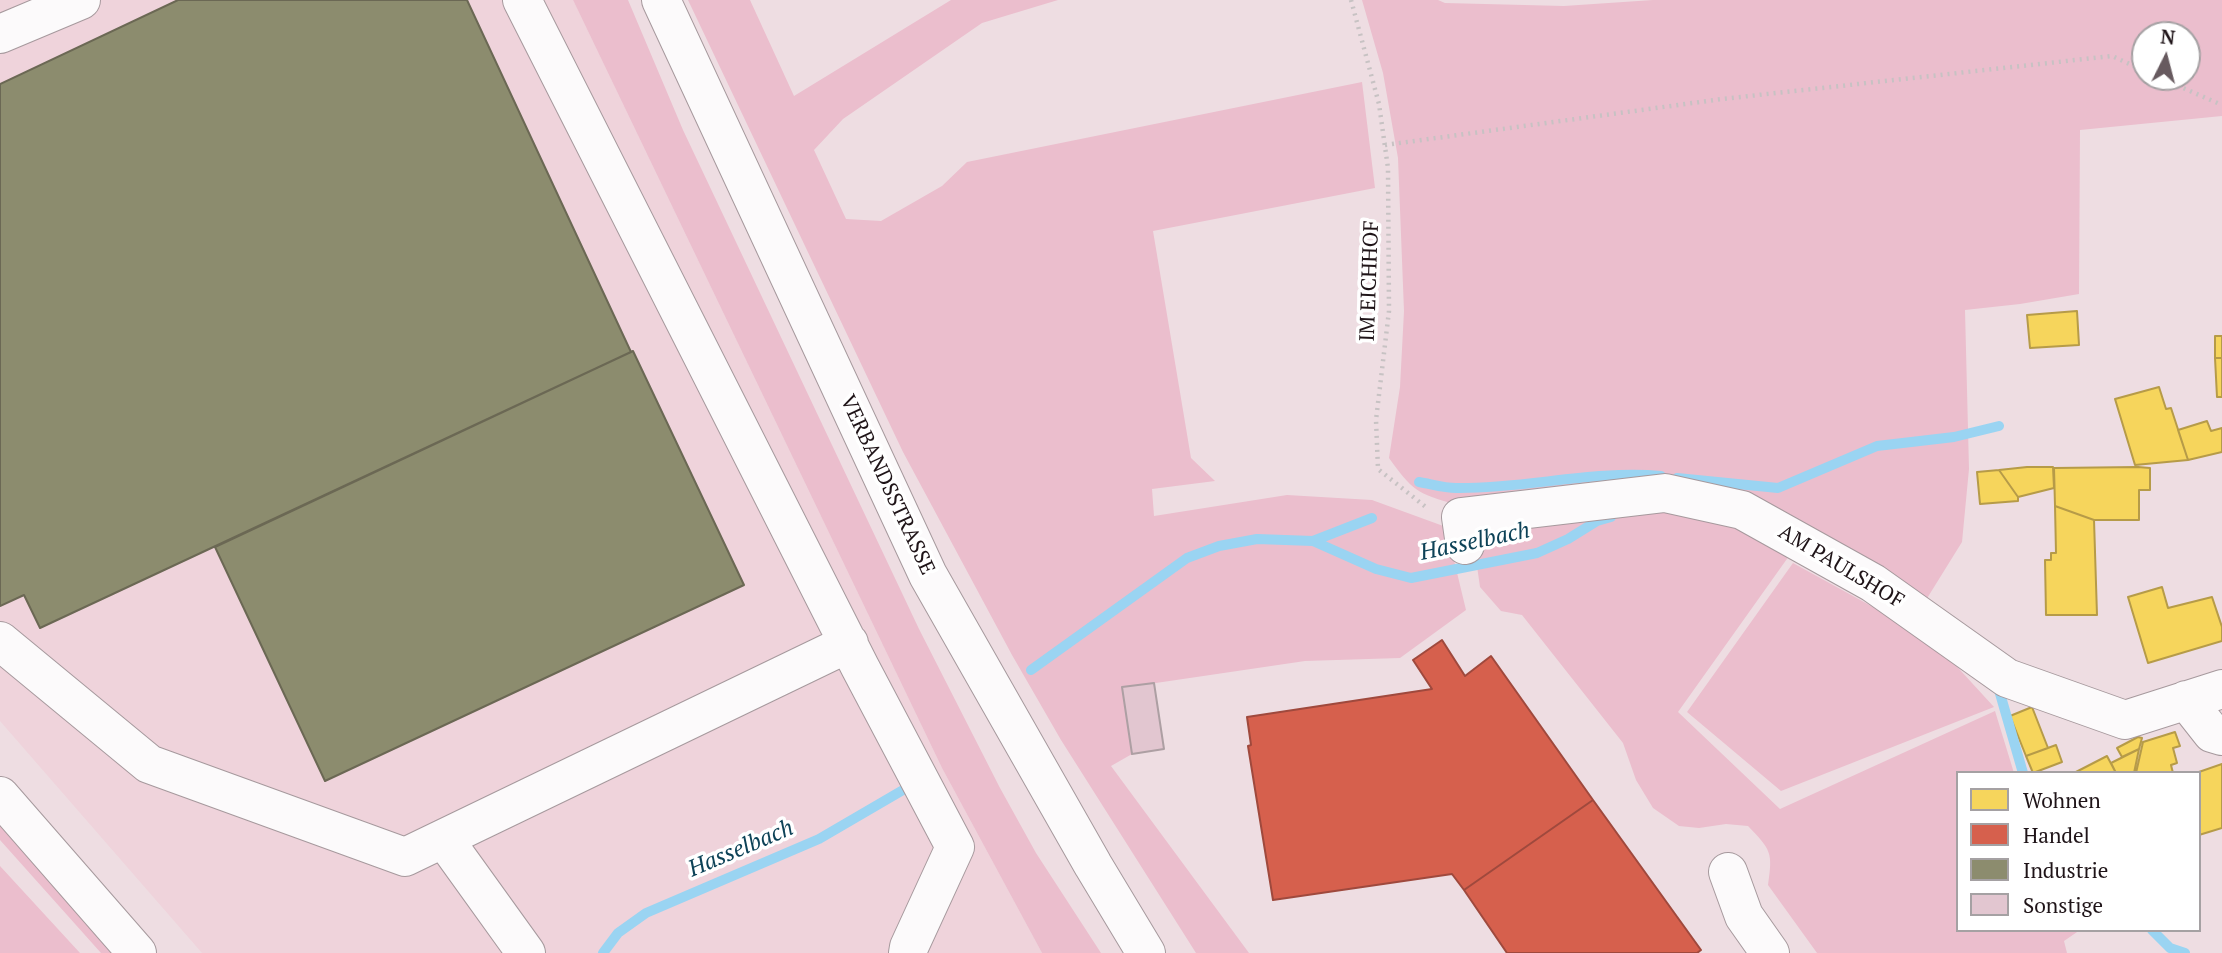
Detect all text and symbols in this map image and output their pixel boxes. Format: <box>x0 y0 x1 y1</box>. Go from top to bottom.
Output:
north arrow <box>2131 21 2201 91</box>
text: N <box>2160 23 2177 50</box>
street label: IM EICHHOF <box>1355 220 1385 342</box>
street label: VERBANDSSTRASSE <box>834 391 940 579</box>
water label: Hasselbach <box>1418 517 1532 567</box>
street label: AM PAULSHOF <box>1774 520 1908 614</box>
legend <box>1956 771 2201 932</box>
text: Wohnen <box>2023 786 2101 814</box>
water label: Hasselbach <box>684 814 798 884</box>
text: Handel <box>2023 821 2090 849</box>
text: Industrie <box>2023 856 2108 884</box>
text: Sonstige <box>2023 891 2103 919</box>

